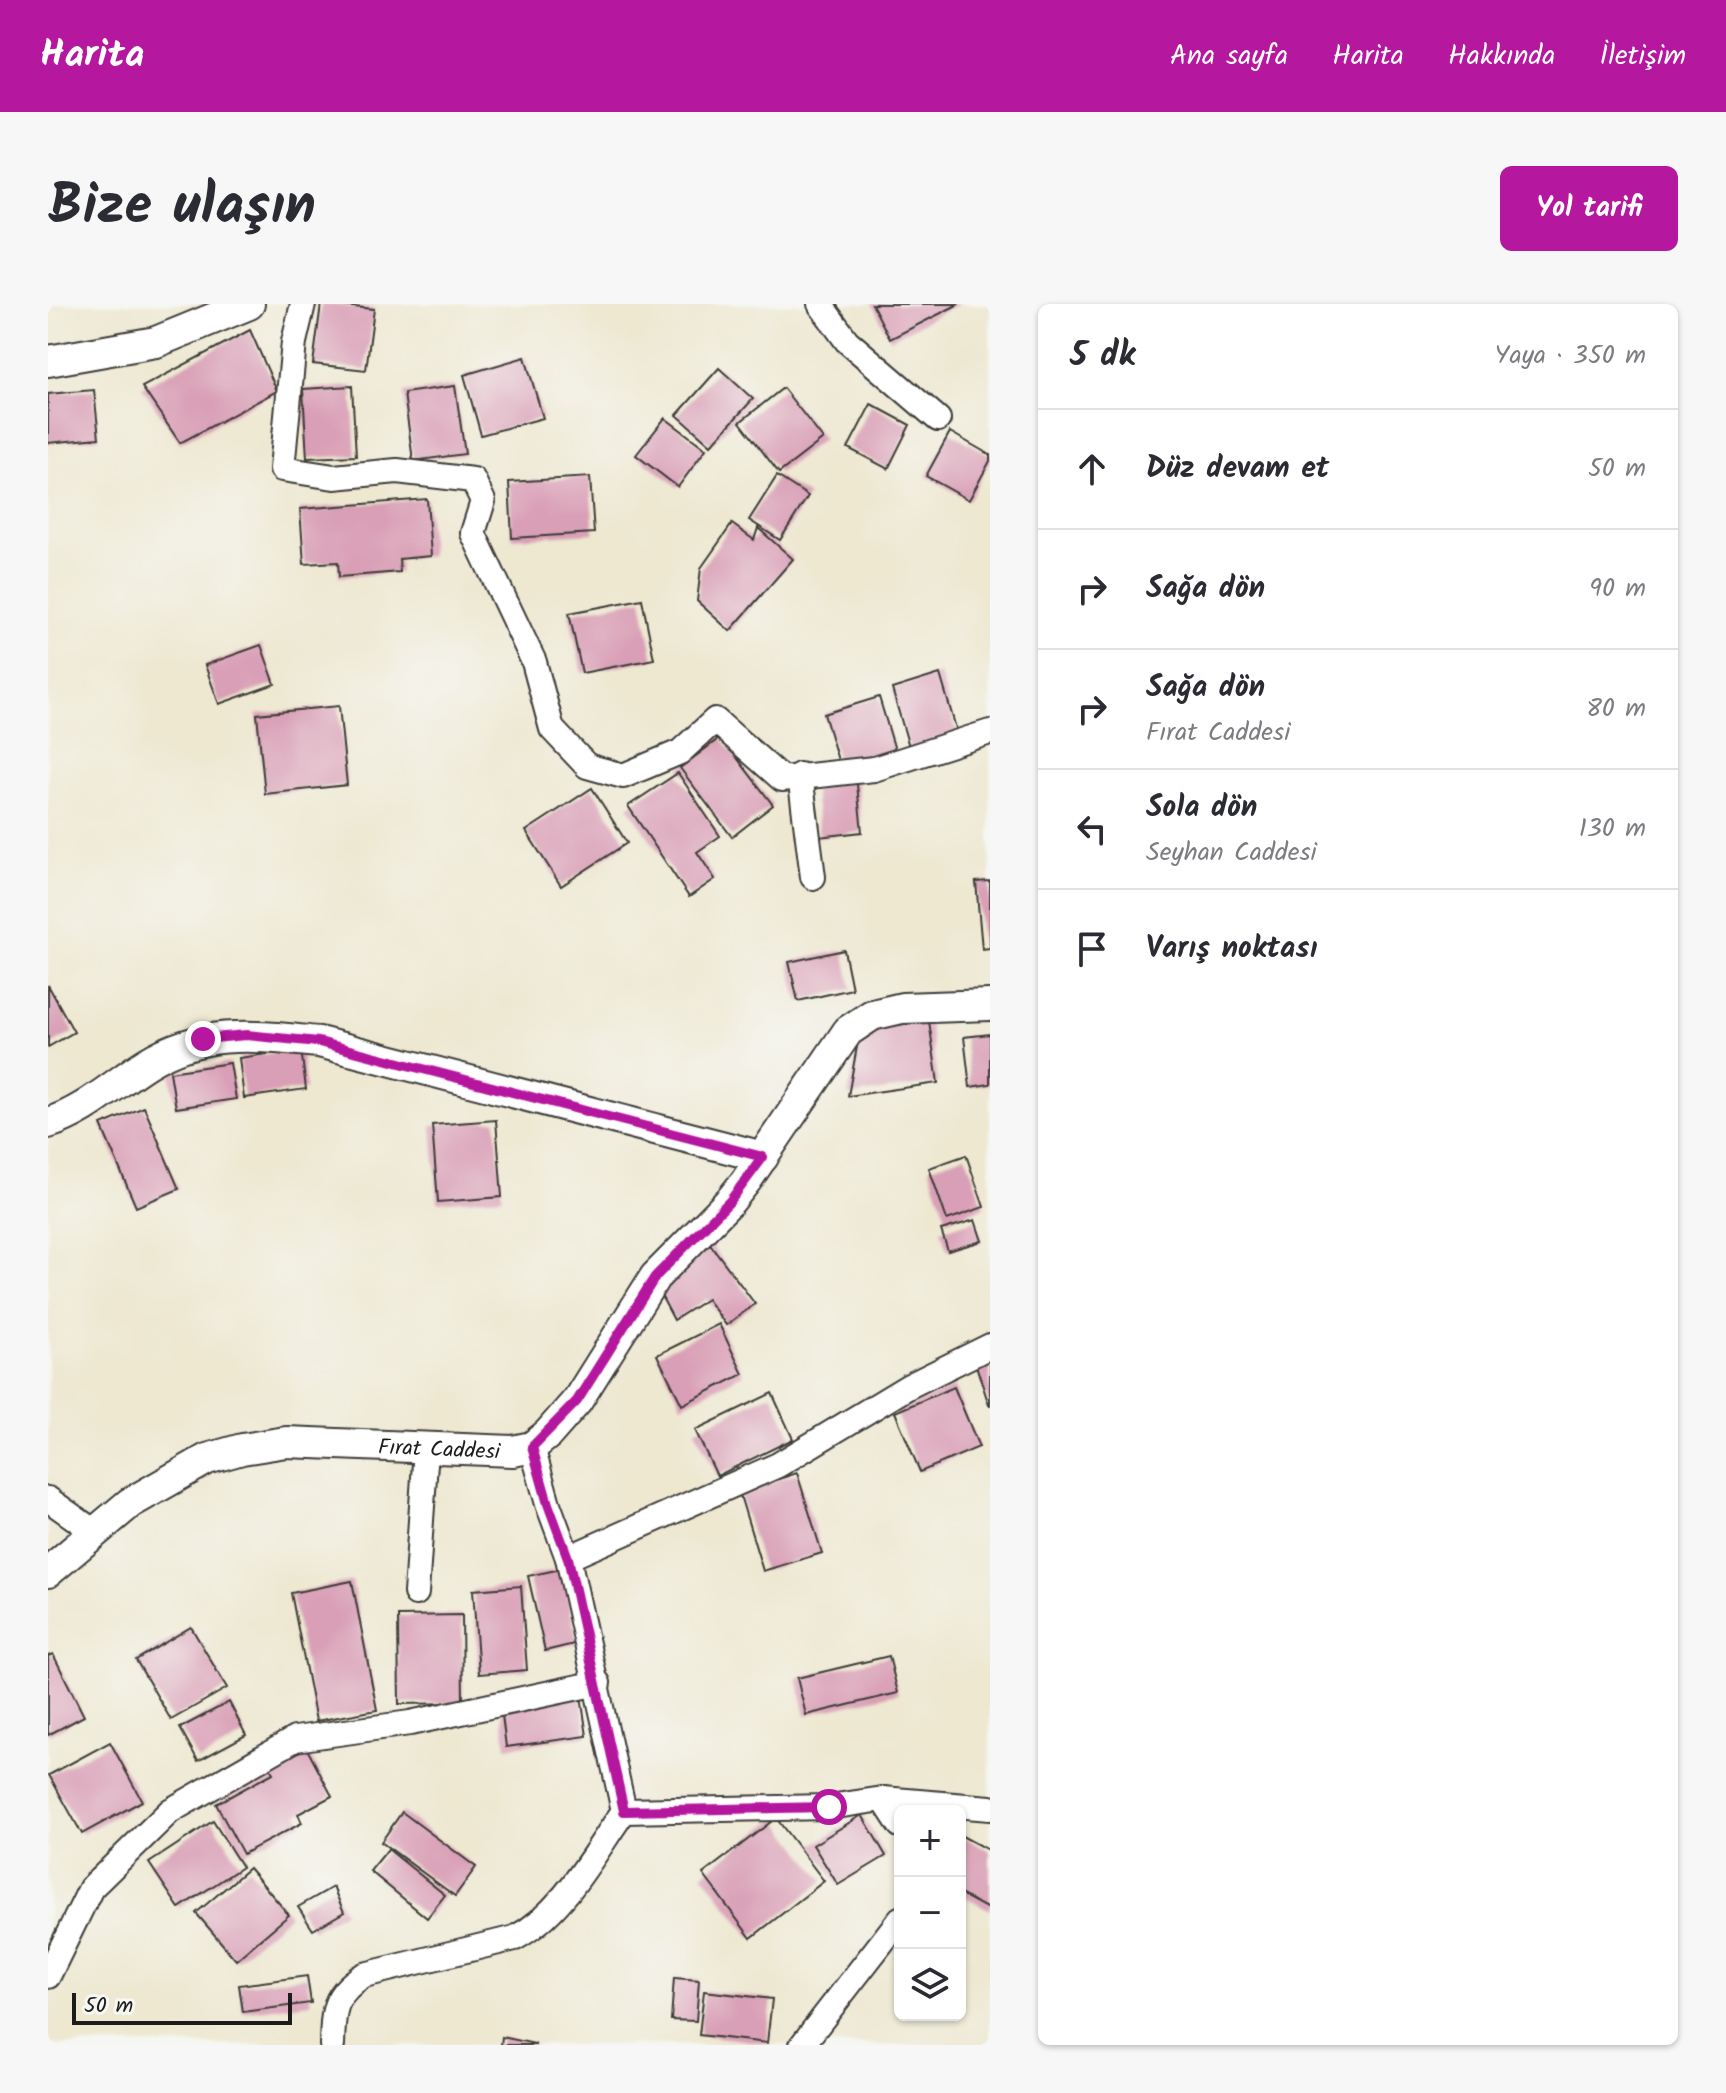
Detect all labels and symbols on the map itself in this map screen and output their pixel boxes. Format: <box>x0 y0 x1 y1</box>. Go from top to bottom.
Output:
route end <box>185 1021 221 1057</box>
street label: Fırat Caddesi <box>377 1431 501 1471</box>
route start <box>811 1789 847 1825</box>
scale bar <box>72 1989 292 2025</box>

